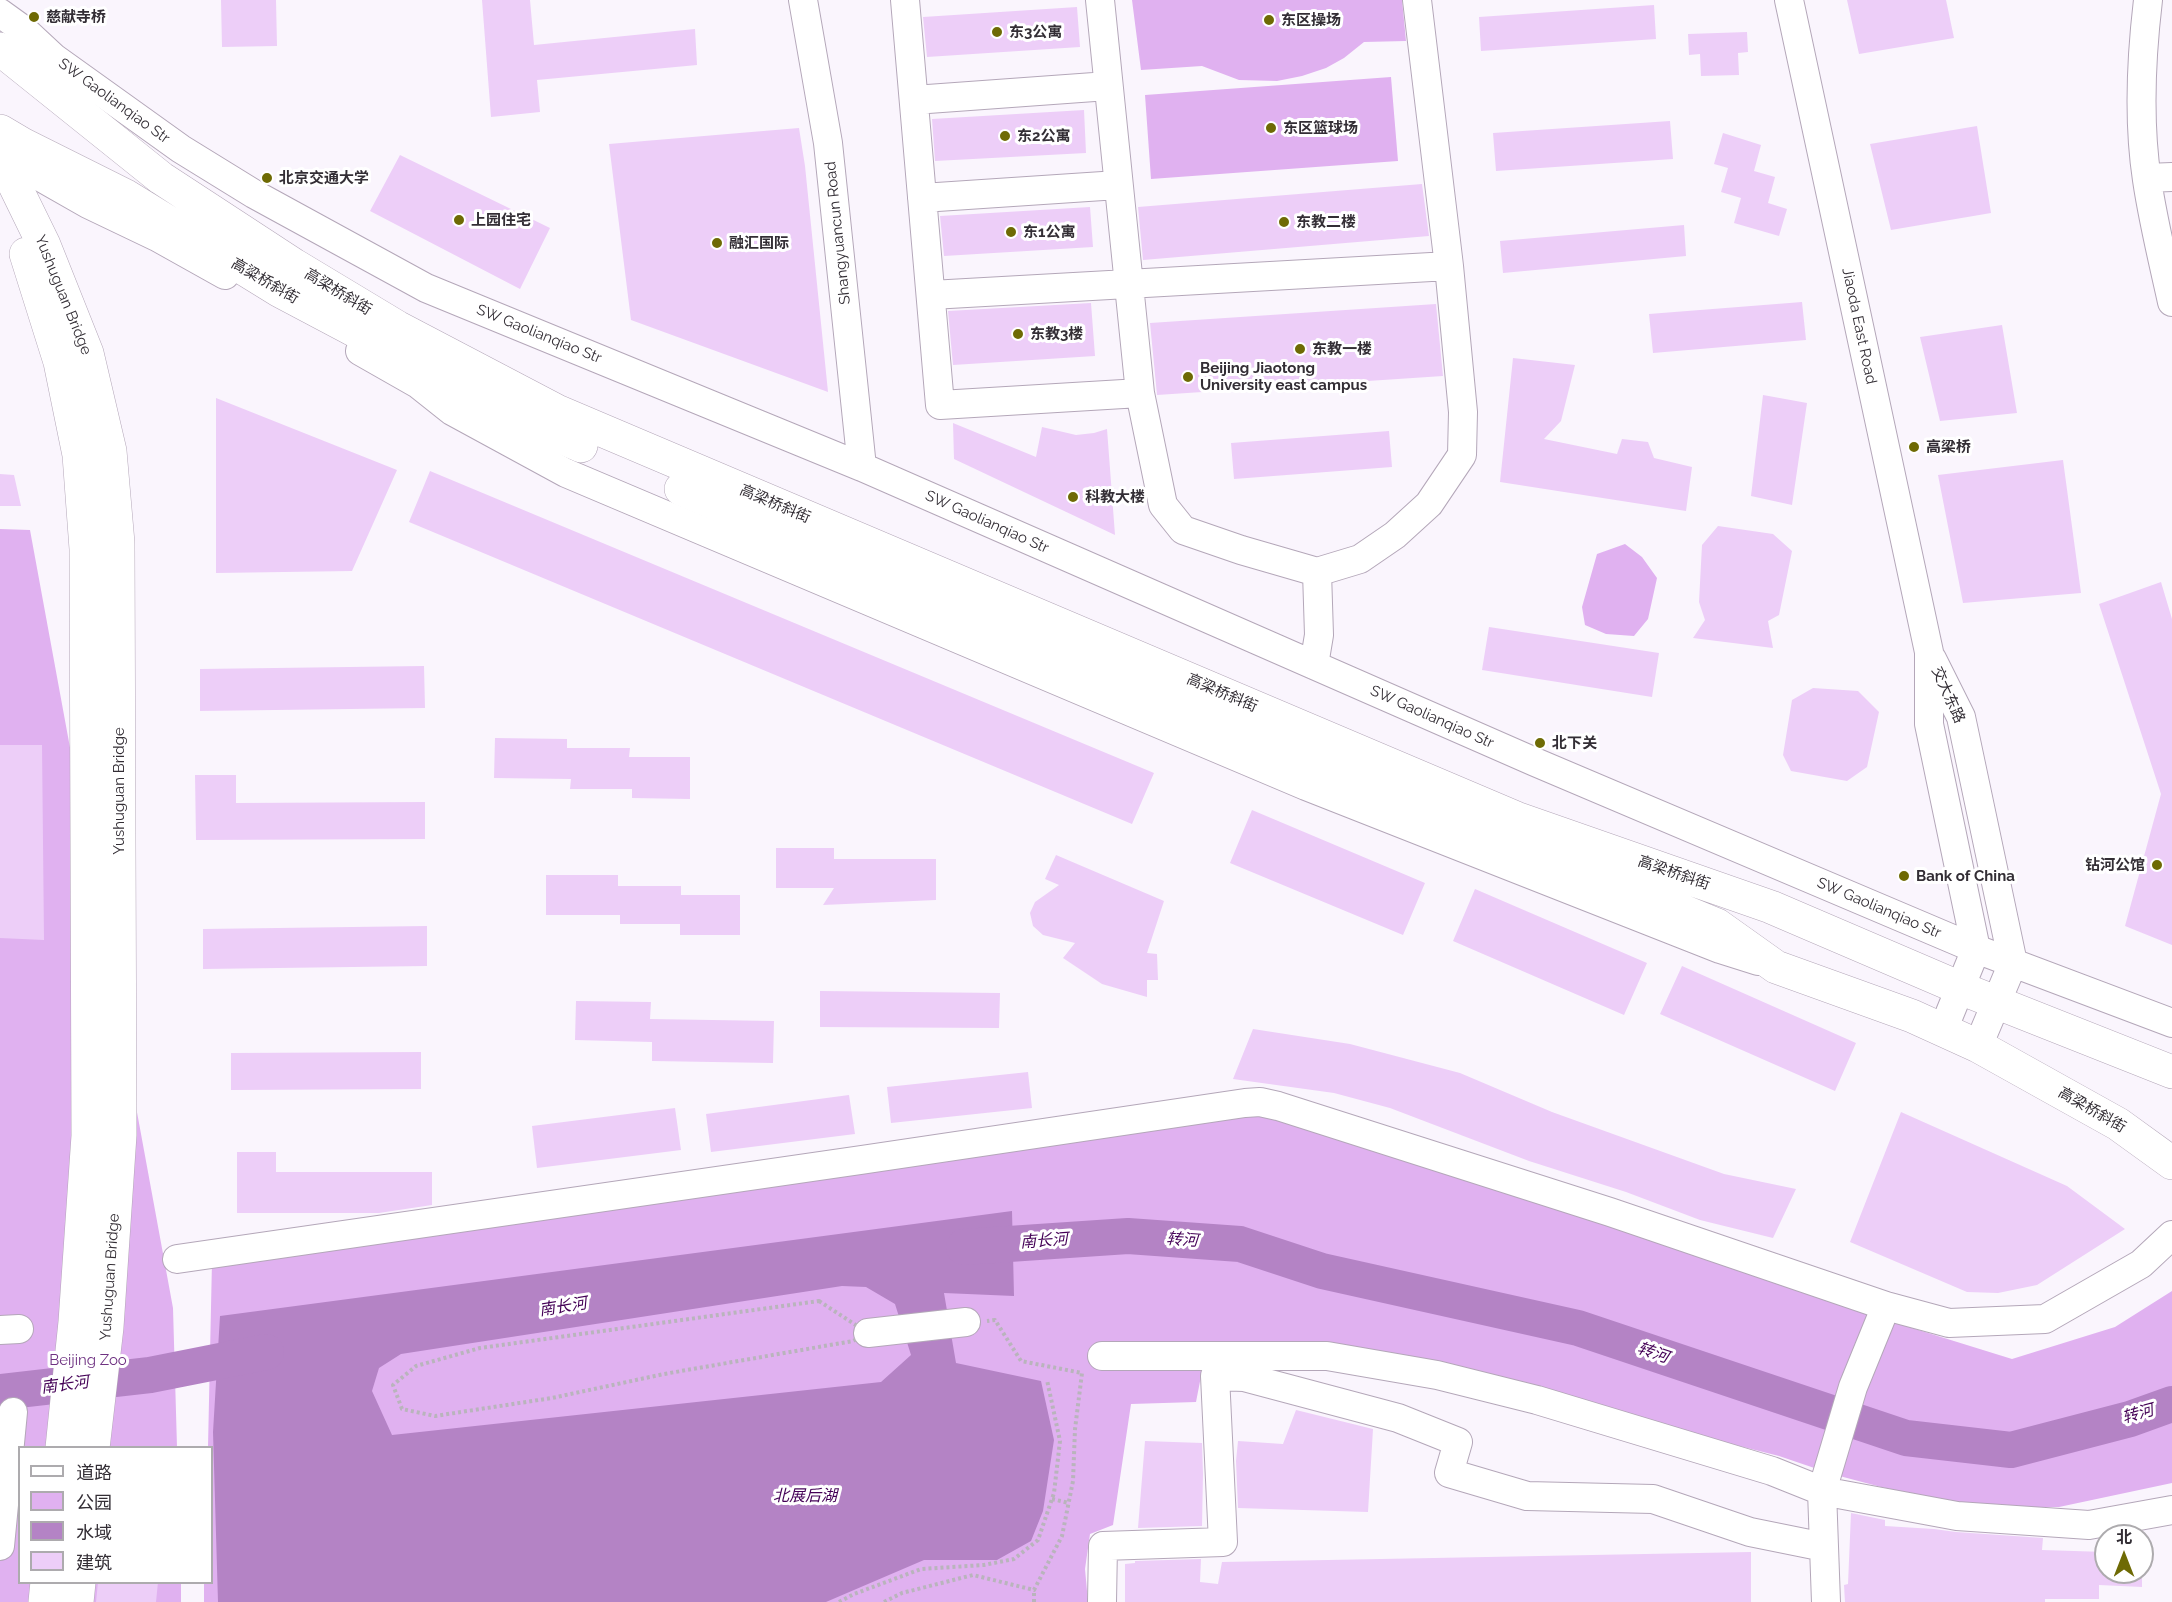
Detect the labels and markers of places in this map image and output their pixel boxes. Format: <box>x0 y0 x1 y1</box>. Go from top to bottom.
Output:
place label: 慈献寺桥 <box>46 8 106 26</box>
marker: 慈献寺桥 <box>27 10 41 24</box>
place label: 东区操场 <box>1281 11 1341 29</box>
marker: 东区操场 <box>1262 13 1276 27</box>
place label: 东3公寓 <box>1009 23 1062 41</box>
marker: 东3公寓 <box>990 25 1004 39</box>
place label: 东区篮球场 <box>1283 119 1358 137</box>
marker: 东区篮球场 <box>1264 121 1278 135</box>
place label: 东2公寓 <box>1017 127 1070 145</box>
marker: 东2公寓 <box>998 129 1012 143</box>
place label: 北京交通大学 <box>279 169 369 187</box>
marker: 北京交通大学 <box>260 171 274 185</box>
place label: 上园住宅 <box>471 211 531 229</box>
marker: 上园住宅 <box>452 213 466 227</box>
place label: 东教二楼 <box>1296 213 1356 231</box>
marker: 东教二楼 <box>1277 215 1291 229</box>
place label: 东1公寓 <box>1023 223 1075 241</box>
marker: 东1公寓 <box>1004 225 1018 239</box>
place label: 融汇国际 <box>729 234 789 252</box>
marker: 融汇国际 <box>710 236 724 250</box>
place label: 东教3楼 <box>1030 325 1083 343</box>
marker: 东教3楼 <box>1011 327 1025 341</box>
place label: 东教一楼 <box>1312 340 1372 358</box>
marker: 东教一楼 <box>1293 342 1307 356</box>
place label: Beijing Jiaotong University east campus <box>1200 359 1367 394</box>
marker: Beijing Jiaotong University east campus <box>1181 370 1195 384</box>
place label: 高梁桥 <box>1926 438 1971 456</box>
marker: 高梁桥 <box>1907 440 1921 454</box>
place label: 科教大楼 <box>1085 488 1145 506</box>
marker: 科教大楼 <box>1066 490 1080 504</box>
place label: 北下关 <box>1552 734 1597 752</box>
marker: 北下关 <box>1533 736 1547 750</box>
place label: 钻河公馆 <box>2085 856 2145 874</box>
marker: 钻河公馆 <box>2150 858 2164 872</box>
place label: Bank of China <box>1916 867 2015 885</box>
marker: Bank of China <box>1897 869 1911 883</box>

